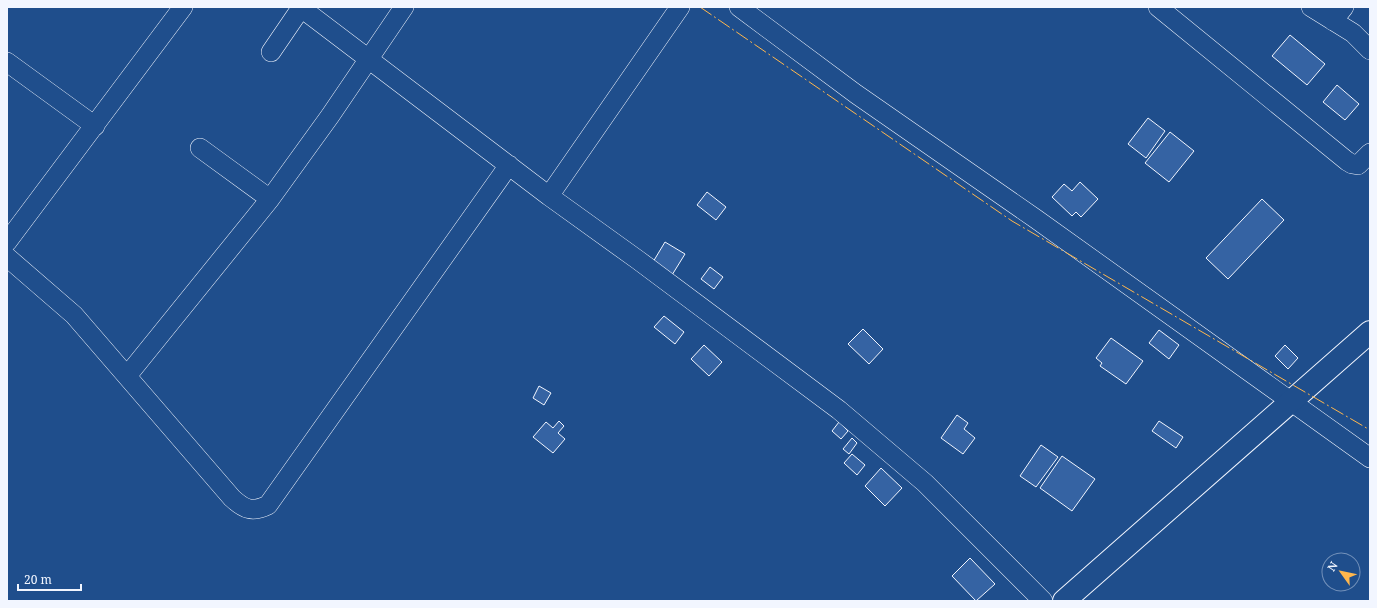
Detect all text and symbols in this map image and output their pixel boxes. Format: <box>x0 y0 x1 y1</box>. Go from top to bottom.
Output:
north arrow <box>1321 552 1361 592</box>
text: N <box>1324 558 1341 574</box>
scale bar <box>18 566 81 592</box>
text: 20 m <box>24 571 52 588</box>

